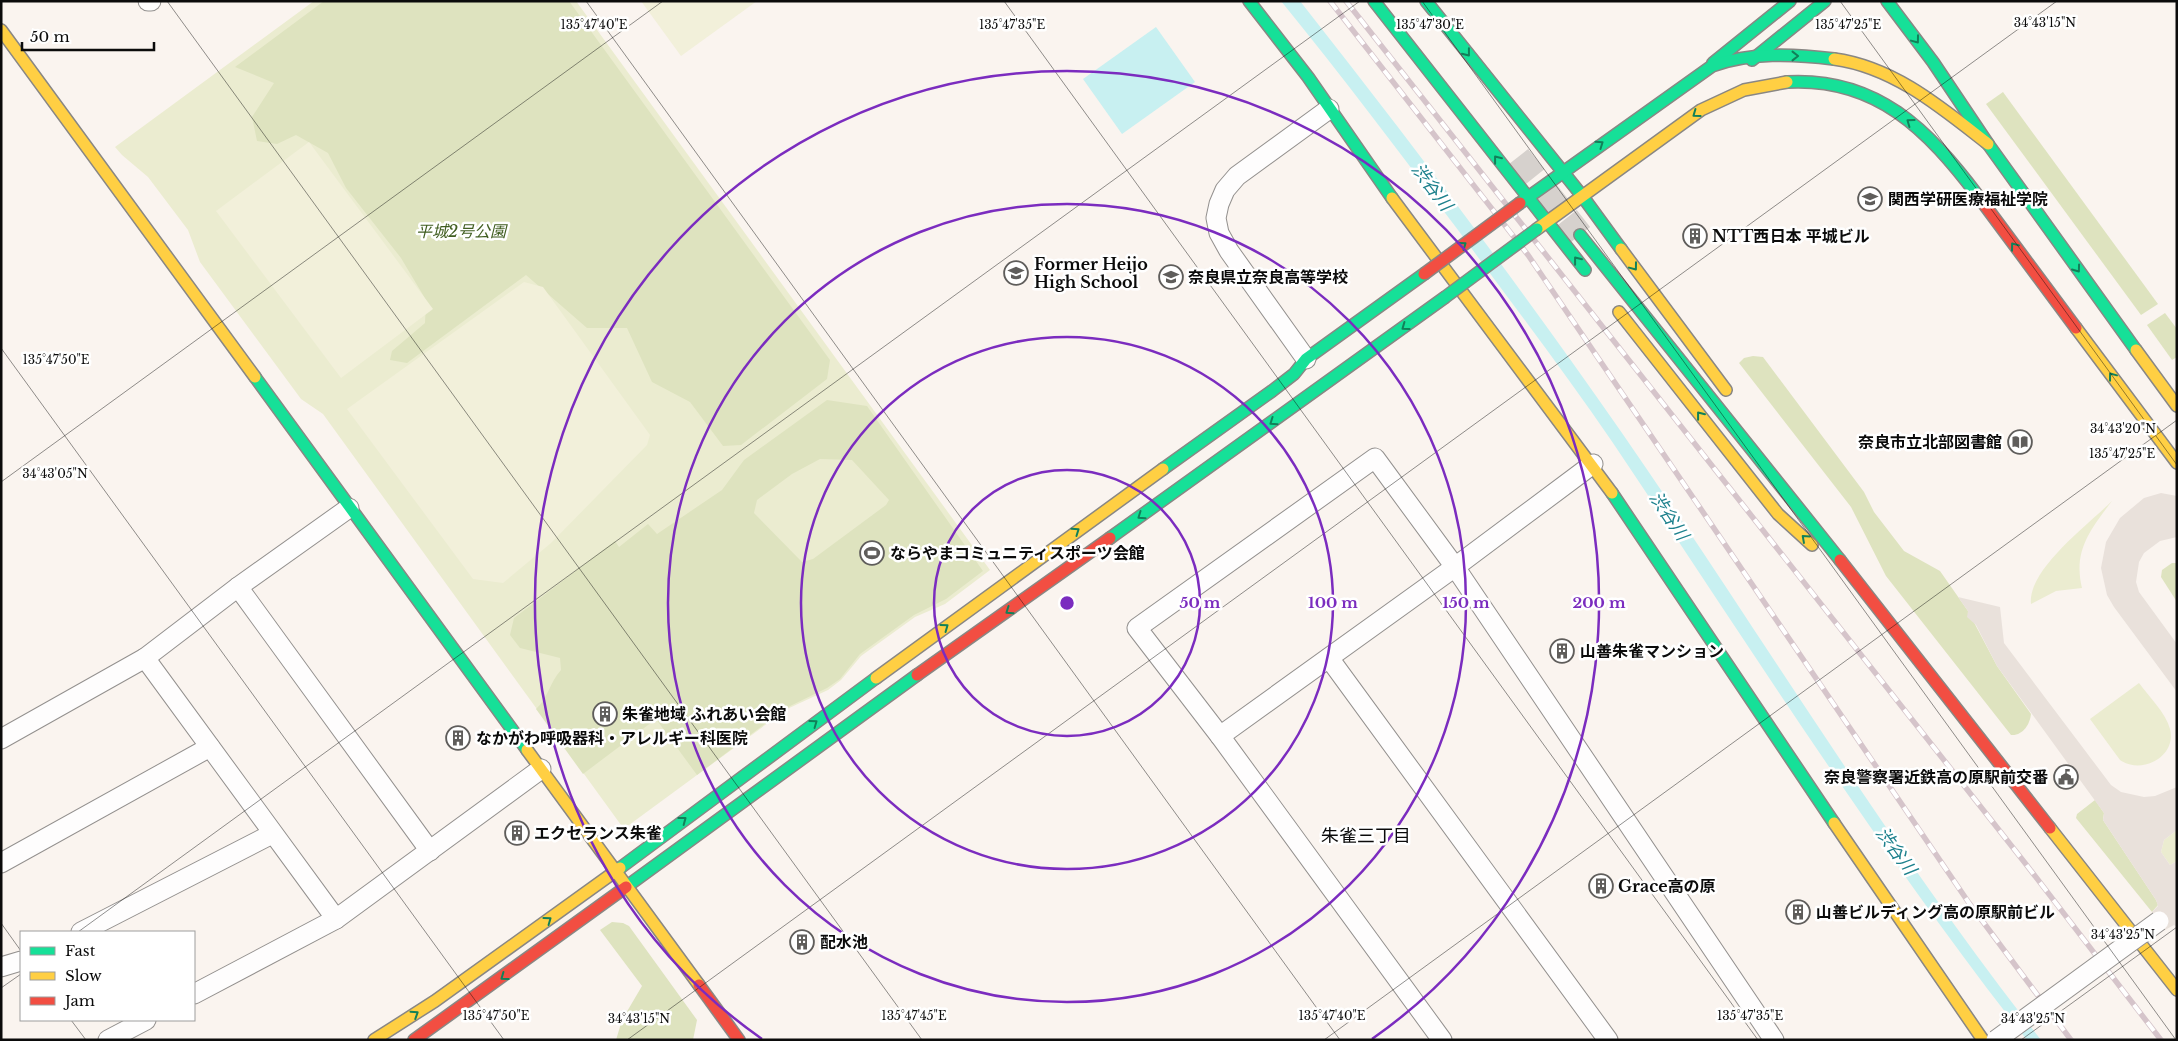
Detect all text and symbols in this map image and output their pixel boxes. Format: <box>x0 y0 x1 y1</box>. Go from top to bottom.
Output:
text: 34°43'15"N <box>2014 15 2076 30</box>
text: 135°47'40"E <box>560 17 628 32</box>
text: 135°47'35"E <box>979 17 1045 32</box>
text: 135°47'30"E <box>1396 17 1464 32</box>
text: 135°47'25"E <box>1815 17 1881 32</box>
scale bar <box>22 20 155 52</box>
text: 50 m <box>30 27 70 46</box>
one-way arrow <box>1911 34 1919 43</box>
one-way arrow <box>1461 47 1469 56</box>
one-way arrow <box>1792 51 1800 61</box>
one-way arrow <box>1692 108 1701 117</box>
one-way arrow <box>1907 119 1916 128</box>
one-way arrow <box>1595 141 1604 150</box>
one-way arrow <box>1495 156 1503 165</box>
water label: 渋谷川 <box>1407 159 1458 217</box>
school or university icon: 関西学研医療福祉学院 <box>1857 186 1883 212</box>
place label: 関西学研医療福祉学院 <box>1888 189 2048 209</box>
park label: 平城2号公園 <box>416 221 508 241</box>
building icon: NTT西日本 平城ビル <box>1682 223 1708 249</box>
place label: NTT西日本 平城ビル <box>1712 226 1870 246</box>
one-way arrow <box>1457 242 1467 251</box>
one-way arrow <box>2012 243 2020 252</box>
place label: Former Heijo High School <box>1034 254 1148 292</box>
one-way arrow <box>1575 257 1583 266</box>
school or university icon: Former Heijo High School <box>1003 260 1029 286</box>
one-way arrow <box>1628 261 1637 271</box>
school or university icon: 奈良県立奈良高等学校 <box>1158 264 1184 290</box>
one-way arrow <box>2071 264 2081 273</box>
place label: 奈良県立奈良高等学校 <box>1188 267 1348 287</box>
one-way arrow <box>1401 321 1411 330</box>
text: 135°47'50"E <box>22 352 90 367</box>
one-way arrow <box>2109 372 2118 382</box>
one-way arrow <box>1697 412 1705 421</box>
one-way arrow <box>1269 416 1279 425</box>
text: 34°43'20"N <box>2090 421 2156 436</box>
library icon: 奈良市立北部図書館 <box>2007 429 2033 455</box>
place label: 奈良市立北部図書館 <box>1858 432 2002 452</box>
text: 135°47'25"E <box>2089 446 2155 461</box>
text: 34°43'05"N <box>22 466 88 481</box>
water label: 渋谷川 <box>1645 487 1694 546</box>
one-way arrow <box>1138 511 1147 519</box>
one-way arrow <box>1070 528 1080 537</box>
one-way arrow <box>1801 535 1810 544</box>
sports icon: ならやまコミュニティスポーツ会館 <box>859 540 885 566</box>
place label: ならやまコミュニティスポーツ会館 <box>890 543 1145 563</box>
text: 50 m <box>1180 593 1221 612</box>
text: 100 m <box>1308 593 1358 612</box>
text: 150 m <box>1442 593 1490 612</box>
text: 200 m <box>1573 593 1626 612</box>
centre of rings <box>1058 594 1076 612</box>
one-way arrow <box>1005 605 1014 614</box>
one-way arrow <box>939 624 949 633</box>
building icon: 山善朱雀マンション <box>1549 638 1575 664</box>
place label: 山善朱雀マンション <box>1580 641 1724 661</box>
building icon: 朱雀地域 ふれあい会館 <box>592 701 618 727</box>
place label: 朱雀地域 ふれあい会館 <box>622 704 786 724</box>
one-way arrow <box>808 720 818 729</box>
building icon: なかがわ呼吸器科・アレルギー科医院 <box>445 725 471 751</box>
place label: なかがわ呼吸器科・アレルギー科医院 <box>476 728 748 748</box>
public building icon: 奈良警察署近鉄高の原駅前交番 <box>2053 764 2079 790</box>
place label: 奈良警察署近鉄高の原駅前交番 <box>1824 767 2048 787</box>
one-way arrow <box>677 817 687 826</box>
building icon: エクセランス朱雀 <box>504 820 530 846</box>
place label: エクセランス朱雀 <box>534 823 662 843</box>
water label: 渋谷川 <box>1871 823 1922 881</box>
district label: 朱雀三丁目 <box>1321 825 1411 847</box>
building icon: Grace高の原 <box>1588 873 1614 899</box>
place label: Grace高の原 <box>1618 876 1716 896</box>
building icon: 山善ビルディング高の原駅前ビル <box>1785 899 1811 925</box>
place label: 山善ビルディング高の原駅前ビル <box>1816 902 2055 922</box>
one-way arrow <box>542 917 552 926</box>
text: 34°43'25"N <box>2091 927 2155 942</box>
building icon: 配水池 <box>789 929 815 955</box>
legend <box>20 931 195 1021</box>
place label: 配水池 <box>820 932 868 952</box>
text: Fast <box>65 941 96 960</box>
text: Slow <box>65 966 102 985</box>
one-way arrow <box>500 971 510 980</box>
text: Jam <box>63 991 95 1010</box>
text: 135°47'50"E <box>462 1008 530 1023</box>
text: 135°47'45"E <box>881 1008 947 1023</box>
text: 135°47'40"E <box>1298 1008 1366 1023</box>
text: 135°47'35"E <box>1717 1008 1783 1023</box>
one-way arrow <box>410 1010 419 1020</box>
text: 34°43'15"N <box>608 1011 670 1026</box>
text: 34°43'25"N <box>2001 1011 2065 1026</box>

